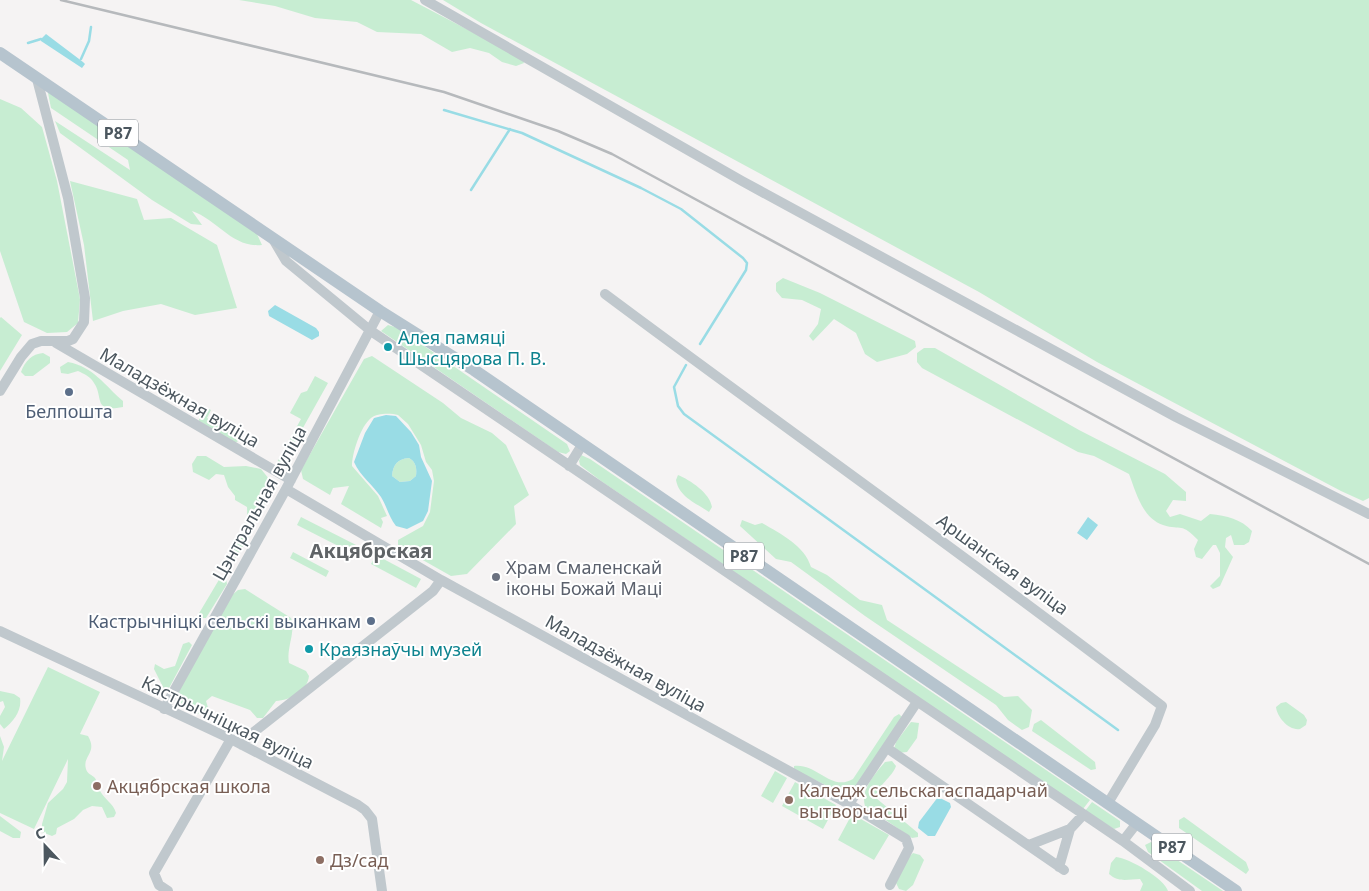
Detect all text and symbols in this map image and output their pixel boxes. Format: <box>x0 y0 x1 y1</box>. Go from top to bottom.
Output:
road number: Р87 <box>98 120 138 146</box>
place label: Алея памяці Шысцярова П. В. <box>398 325 546 370</box>
street label: Маладзёжная вуліца <box>96 341 264 453</box>
marker: Алея памяці Шысцярова П. В. <box>382 341 394 353</box>
marker: Белпошта <box>63 386 75 398</box>
place label: Белпошта <box>25 399 113 423</box>
street label: Цэнтральная вуліца <box>206 421 312 585</box>
street label: Аршанская вуліца <box>932 508 1074 620</box>
district label: Акцябрская <box>310 537 432 564</box>
road number: Р87 <box>724 542 764 570</box>
place label: Храм Смаленскай іконы Божай Маці <box>506 555 662 600</box>
marker: Храм Смаленскай іконы Божай Маці <box>490 571 502 583</box>
place label: Кастрычніцкі сельскі выканкам <box>88 609 361 633</box>
street label: Маладзёжная вуліца <box>541 609 711 717</box>
marker: Кастрычніцкі сельскі выканкам <box>365 615 377 627</box>
place label: Краязнаўчы музей <box>319 637 482 661</box>
marker: Краязнаўчы музей <box>303 643 315 655</box>
street label: Кастрычніцкая вуліца <box>138 670 318 774</box>
place label: Акцябрская школа <box>107 774 271 798</box>
place label: Каледж сельскагаспадарчай вытворчасці <box>799 778 1048 823</box>
marker: Акцябрская школа <box>91 780 103 792</box>
marker: Каледж сельскагаспадарчай вытворчасці <box>783 794 795 806</box>
north arrow <box>20 821 70 871</box>
text: С <box>32 823 48 844</box>
road number: Р87 <box>1152 834 1192 860</box>
place label: Дз/сад <box>330 848 388 872</box>
marker: Дз/сад <box>314 854 326 866</box>

